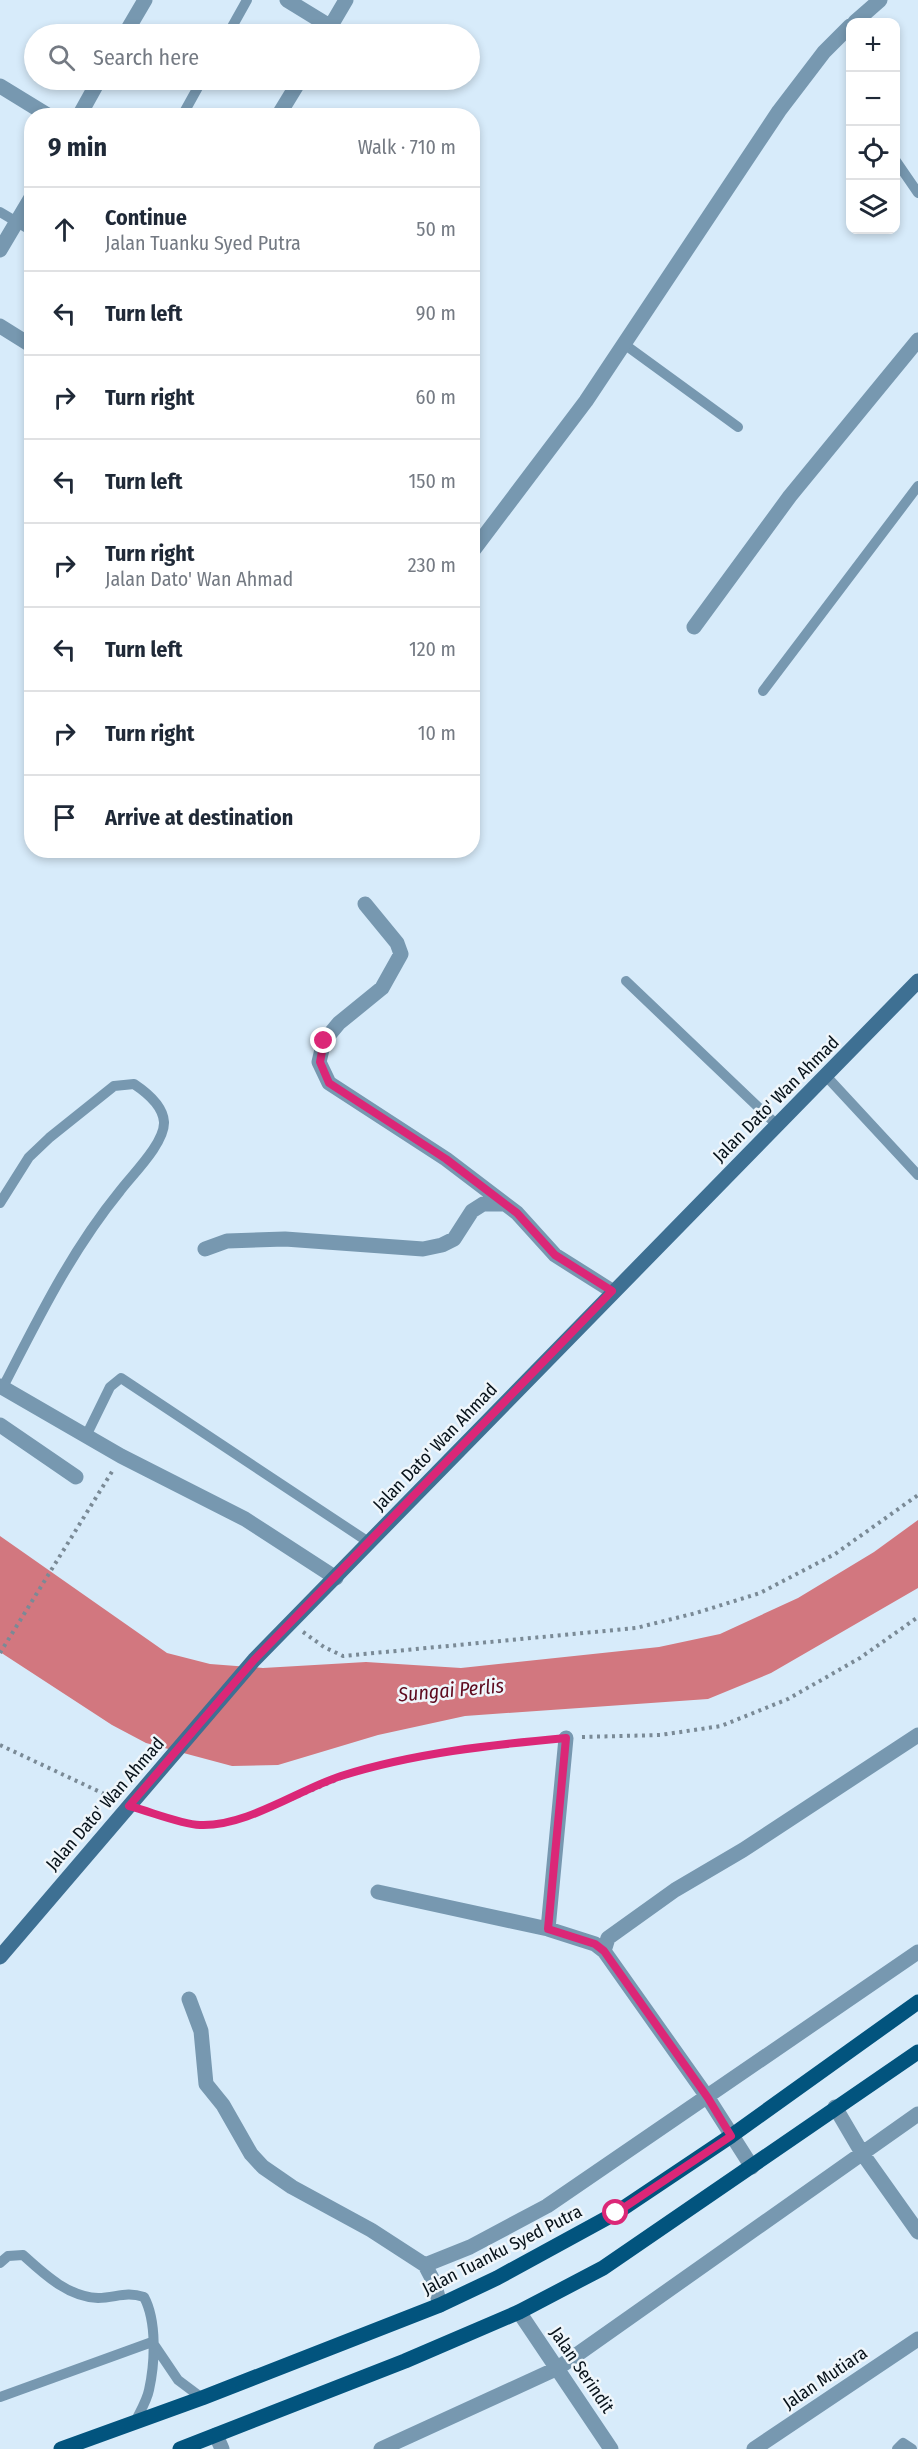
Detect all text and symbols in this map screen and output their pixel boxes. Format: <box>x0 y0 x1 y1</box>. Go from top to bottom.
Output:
map controls <box>846 18 900 234</box>
button: + <box>846 18 900 72</box>
search box <box>24 24 480 90</box>
icon: search <box>45 41 78 74</box>
text: Search here <box>93 44 199 71</box>
button: − <box>846 72 900 126</box>
button: locate <box>846 126 900 180</box>
text: 9 min <box>48 132 107 163</box>
text: Walk · 710 m <box>358 135 456 159</box>
button: layers <box>846 180 900 234</box>
text: Continue <box>105 204 187 231</box>
icon: ahead <box>48 213 81 246</box>
text: 50 m <box>416 217 456 241</box>
text: Jalan Tuanku Syed Putra <box>105 231 301 255</box>
icon: left <box>48 297 81 330</box>
text: Turn left <box>105 300 183 327</box>
text: 90 m <box>416 301 456 325</box>
icon: right <box>48 381 81 414</box>
text: Turn right <box>105 384 194 411</box>
text: 60 m <box>416 385 456 409</box>
icon: left <box>48 465 81 498</box>
text: Turn left <box>105 468 183 495</box>
text: 150 m <box>409 469 456 493</box>
text: Turn right <box>105 540 194 567</box>
icon: right <box>48 549 81 582</box>
text: 230 m <box>408 553 456 577</box>
text: Jalan Dato' Wan Ahmad <box>105 567 293 591</box>
icon: left <box>48 633 81 666</box>
text: Turn left <box>105 636 183 663</box>
text: 120 m <box>409 637 456 661</box>
icon: right <box>48 717 81 750</box>
text: Turn right <box>105 720 194 747</box>
text: 10 m <box>418 721 456 745</box>
icon: arrive <box>48 801 81 834</box>
text: Arrive at destination <box>105 804 293 831</box>
route end <box>310 1027 336 1053</box>
street label: Jalan Dato' Wan Ahmad <box>708 1031 844 1167</box>
street label: Jalan Dato' Wan Ahmad <box>368 1378 502 1516</box>
water label: Sungai Perlis <box>396 1673 505 1707</box>
street label: Jalan Dato' Wan Ahmad <box>41 1733 169 1875</box>
route start <box>602 2199 628 2225</box>
street label: Jalan Tuanku Syed Putra <box>418 2200 586 2300</box>
street label: Jalan Serindit <box>545 2323 619 2417</box>
street label: Jalan Mutiara <box>779 2342 871 2414</box>

